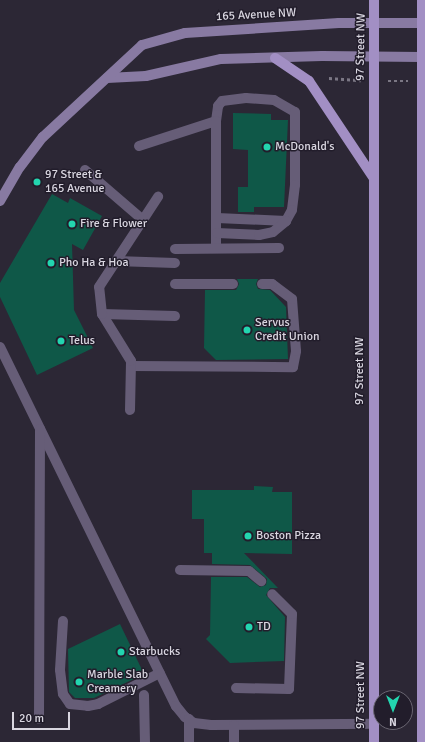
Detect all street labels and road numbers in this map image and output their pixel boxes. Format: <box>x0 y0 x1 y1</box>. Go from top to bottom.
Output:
street label: 165 Avenue NW <box>215 6 297 24</box>
street label: 97 Street NW <box>353 13 369 81</box>
street label: 97 Street NW <box>353 337 367 405</box>
street label: 97 Street NW <box>354 661 368 729</box>

